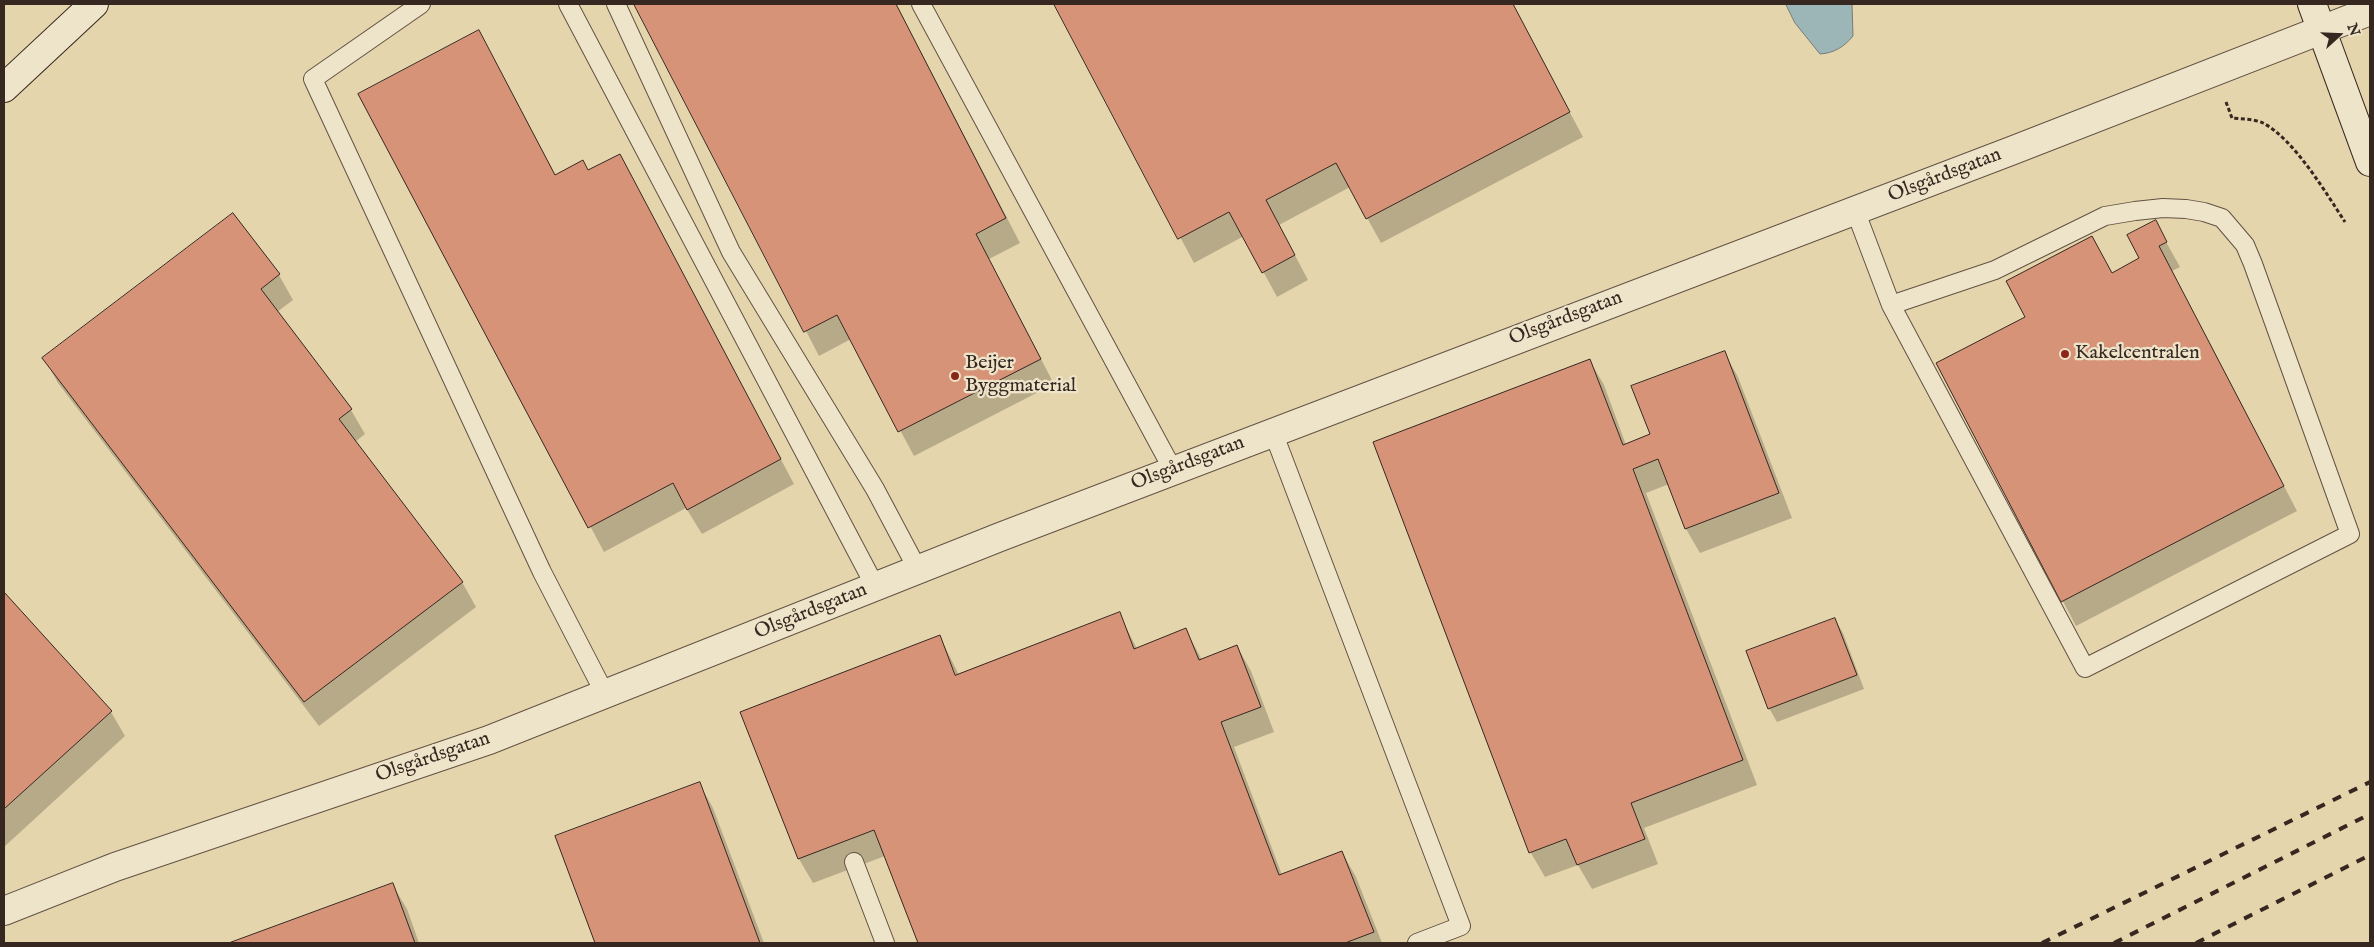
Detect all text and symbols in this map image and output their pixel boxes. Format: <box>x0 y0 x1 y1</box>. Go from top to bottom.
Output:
north arrow <box>2314 10 2364 60</box>
text: N <box>2343 21 2364 39</box>
street label: Olsgårdsgatan <box>1885 143 2005 209</box>
street label: Olsgårdsgatan <box>1506 286 1626 352</box>
place label: Kakelcentralen <box>2075 342 2200 366</box>
marker: Kakelcentralen <box>2059 348 2071 360</box>
place label: Beijer Byggmaterial <box>965 352 1076 399</box>
marker: Beijer Byggmaterial <box>949 370 961 382</box>
street label: Olsgårdsgatan <box>1128 431 1248 497</box>
street label: Olsgårdsgatan <box>751 579 871 645</box>
street label: Olsgårdsgatan <box>373 727 493 789</box>

